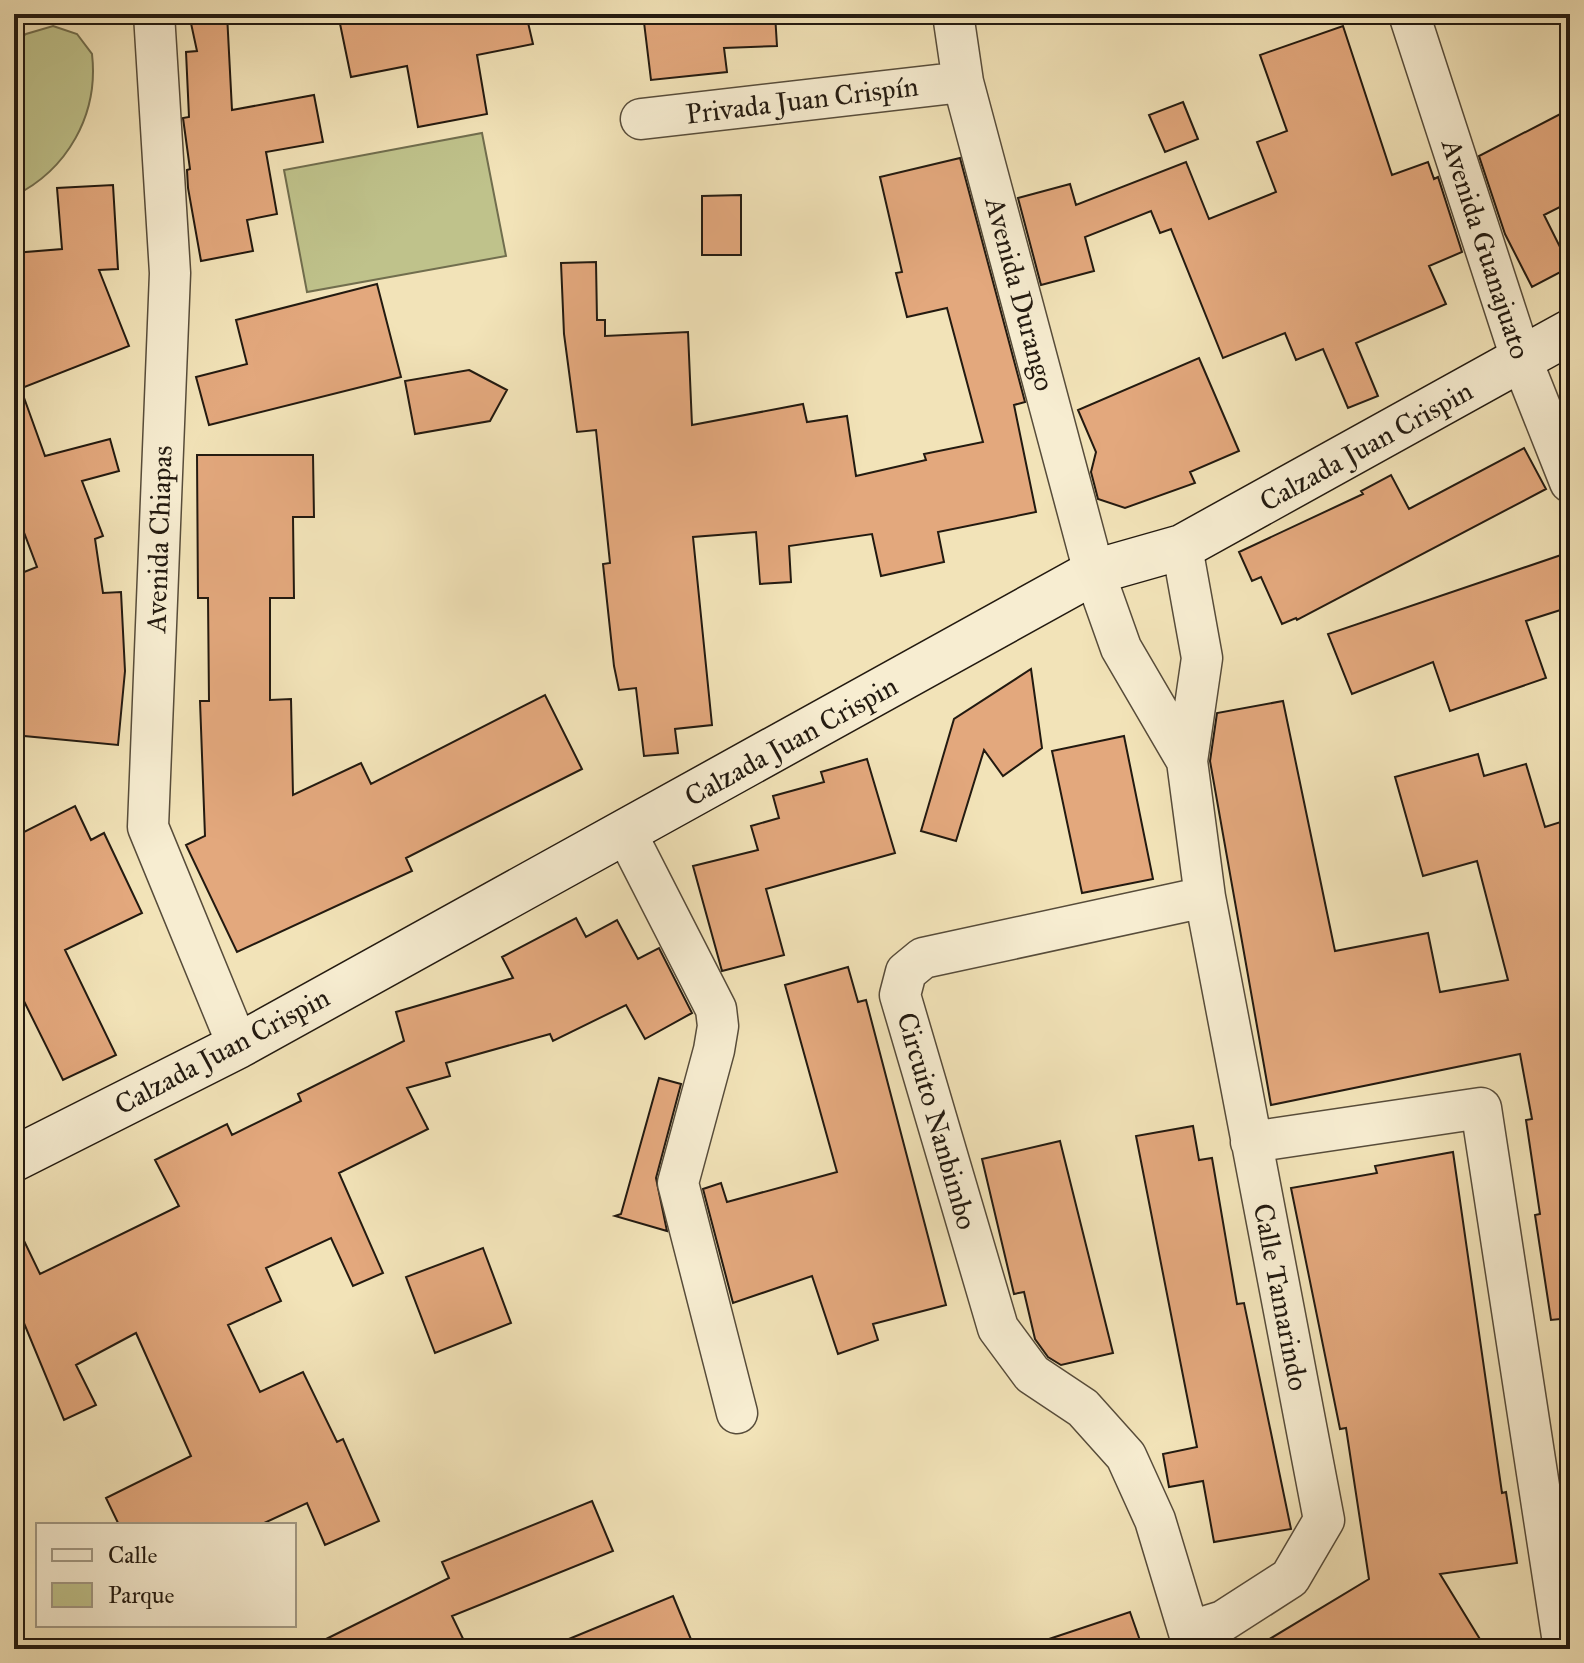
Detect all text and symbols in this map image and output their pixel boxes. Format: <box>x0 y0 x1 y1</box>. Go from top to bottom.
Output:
street label: Privada Juan Crispín <box>684 68 920 132</box>
street label: Avenida Guanajuato <box>1434 134 1538 363</box>
street label: Avenida Durango <box>977 192 1063 395</box>
street label: Calzada Juan Crispin <box>1253 373 1479 519</box>
street label: Avenida Chiapas <box>138 445 180 634</box>
street label: Calzada Juan Crispin <box>678 668 904 814</box>
street label: Calzada Juan Crispin <box>109 980 335 1122</box>
street label: Circuito Nanbimbo <box>889 1008 985 1234</box>
street label: Calle Tamarindo <box>1246 1200 1316 1394</box>
legend <box>36 1523 296 1627</box>
text: Calle <box>108 1540 157 1570</box>
text: Parque <box>108 1580 175 1610</box>

